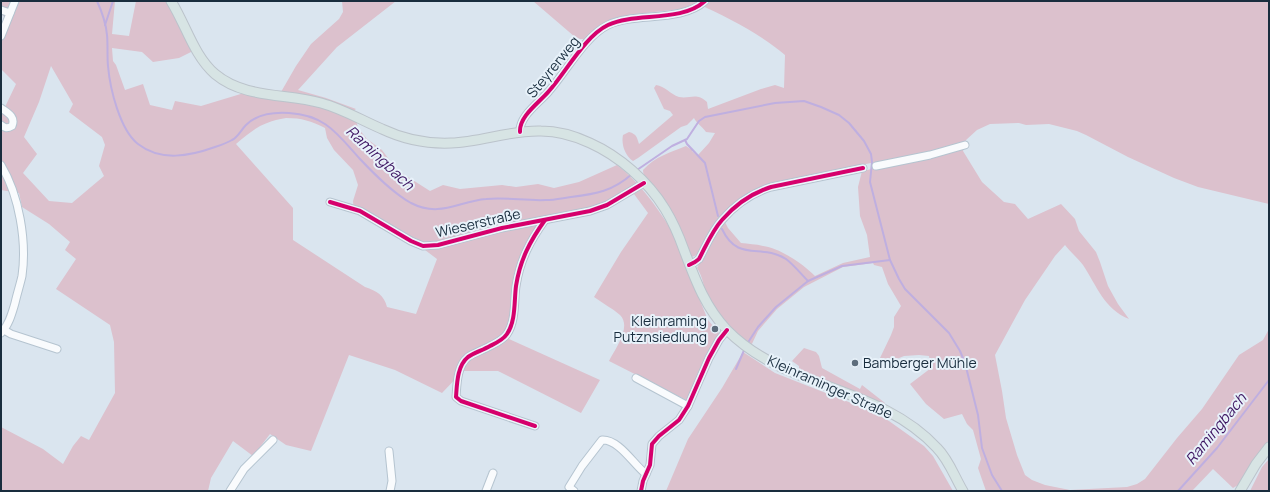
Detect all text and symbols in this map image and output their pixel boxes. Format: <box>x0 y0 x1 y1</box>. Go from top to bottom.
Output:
street label: Steyrerweg <box>522 32 583 102</box>
water label: Ramingbach <box>342 121 420 195</box>
street label: Wieserstraße <box>434 204 522 242</box>
place label: Kleinraming Putznsiedlung <box>614 311 707 346</box>
marker: Kleinraming Putznsiedlung <box>710 324 720 334</box>
street label: Kleinraminger Straße <box>765 350 896 423</box>
place label: Bamberger Mühle <box>863 353 977 372</box>
marker: Bamberger Mühle <box>850 358 860 368</box>
water label: Ramingbach <box>1180 388 1252 469</box>

